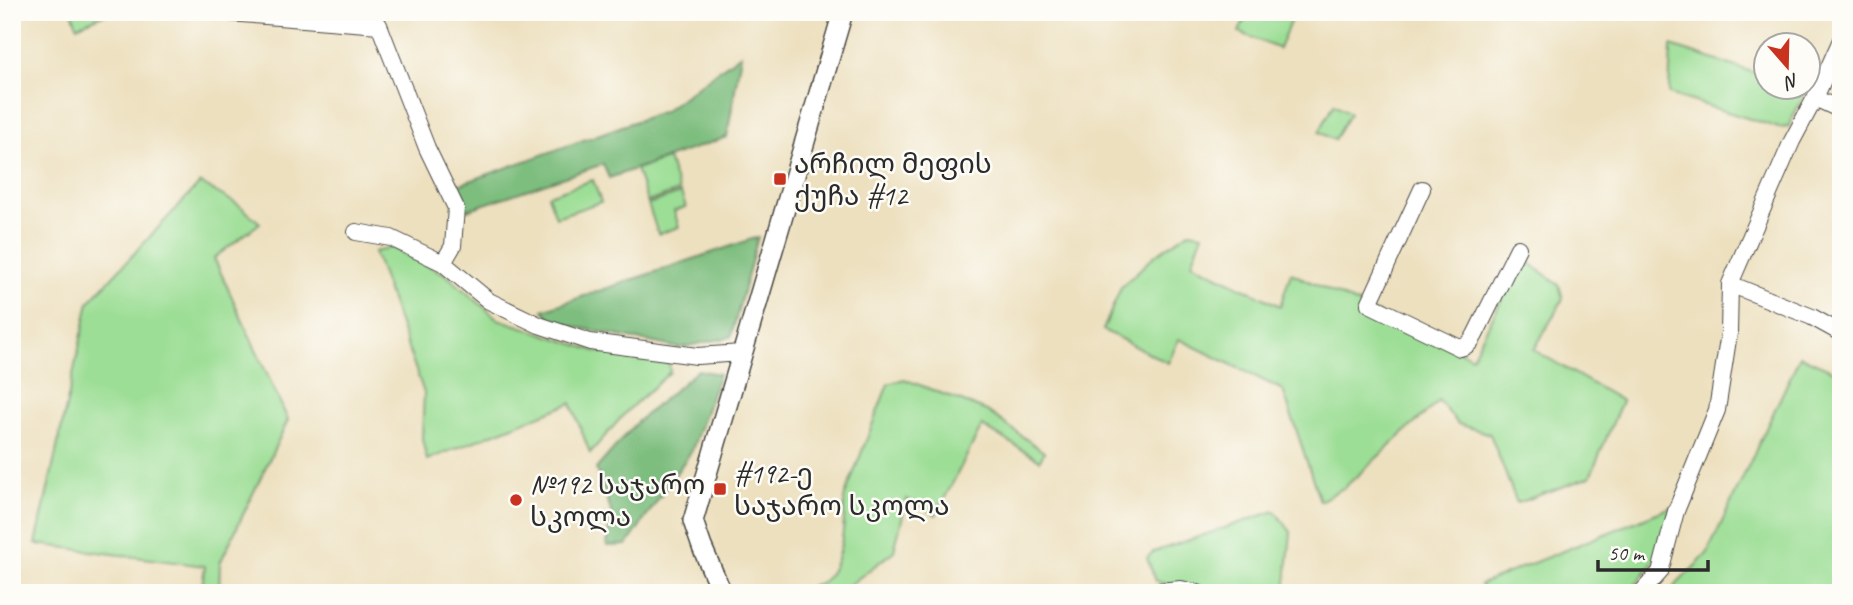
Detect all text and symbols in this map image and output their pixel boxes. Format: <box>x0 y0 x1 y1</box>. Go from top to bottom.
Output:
north arrow <box>1752 32 1822 102</box>
text: N <box>1780 68 1802 95</box>
place label: არჩილ მეფის ქუჩა #12 <box>794 146 992 213</box>
marker: არჩილ მეფის ქუჩა #12 <box>772 171 788 187</box>
place label: #192-ე საჯარო სკოლა <box>734 456 950 523</box>
place label: №192 საჯარო სკოლა <box>530 467 705 534</box>
marker: #192-ე საჯარო სკოლა <box>712 481 728 497</box>
marker: №192 საჯარო სკოლა <box>508 492 524 508</box>
scale bar <box>1598 528 1708 572</box>
text: 50 m <box>1608 540 1646 566</box>

